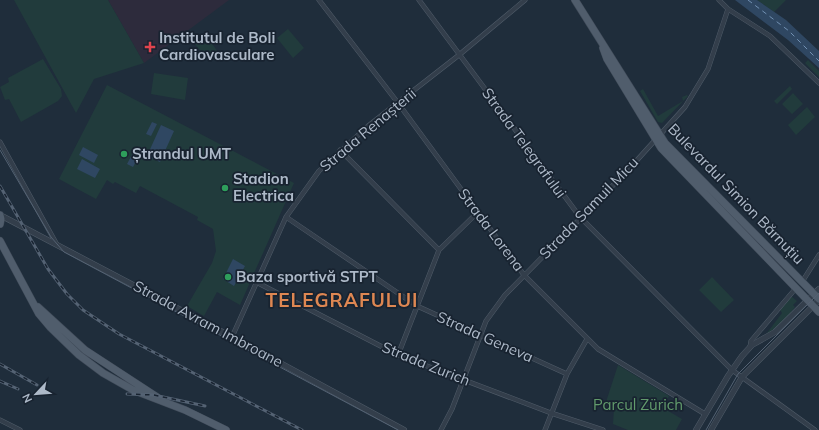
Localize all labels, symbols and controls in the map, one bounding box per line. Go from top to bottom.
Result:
place label: Institutul de Boli Cardiovasculare [159,28,275,64]
marker: Institutul de Boli Cardiovasculare [144,41,156,53]
street label: Strada Renașterii [315,84,420,176]
street label: Strada Telegrafului [478,84,571,202]
street label: Bulevardul Simion Bărnuțiu [664,119,809,268]
place label: Ștrandul UMT [132,144,232,164]
marker: Ștrandul UMT [119,149,129,159]
street label: Strada Samuil Micu [535,153,642,263]
place label: Stadion Electrica [233,169,294,205]
marker: Stadion Electrica [220,183,230,193]
street label: Strada Lorena [454,185,529,275]
place label: Baza sportivă STPT [236,267,379,286]
marker: Baza sportivă STPT [223,272,233,282]
street label: Strada Avram Imbroane [130,276,286,371]
district label: TELEGRAFULUI [266,288,418,312]
street label: Strada Geneva [434,307,536,366]
street label: Strada Zurich [379,337,473,390]
north arrow [16,374,56,414]
text: N [19,392,35,405]
park label: Parcul Zürich [593,395,683,414]

